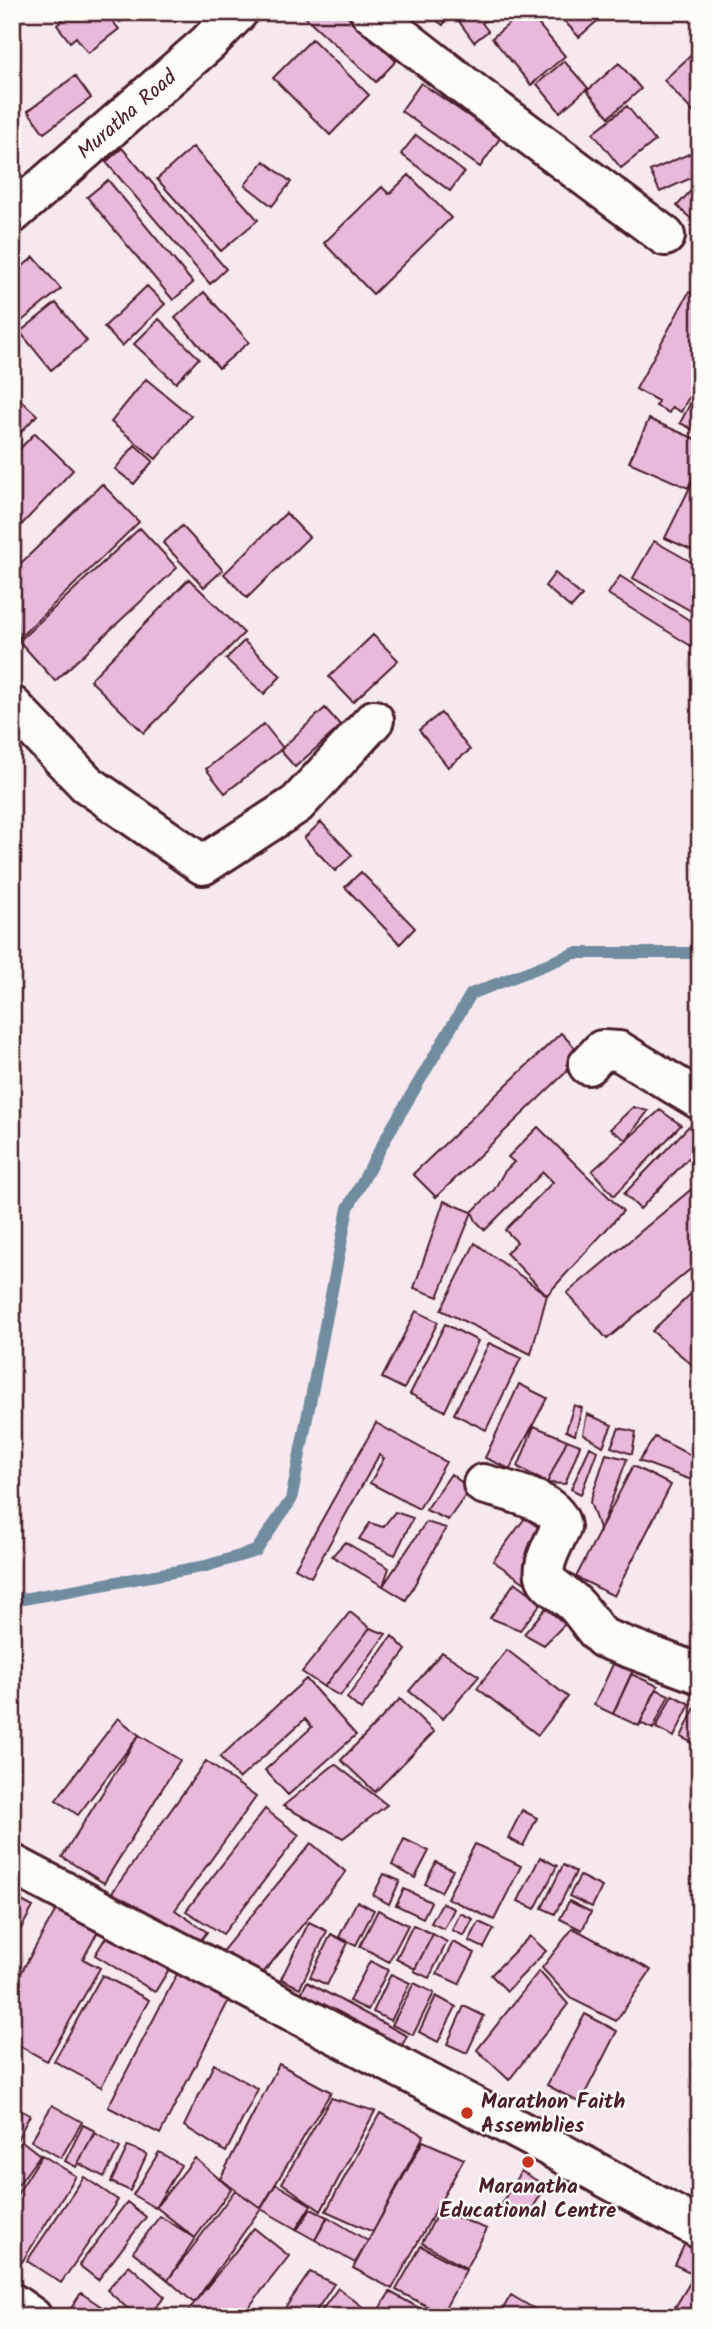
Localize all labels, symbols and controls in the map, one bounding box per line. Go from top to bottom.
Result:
street label: Muratha Road [70,62,185,168]
place label: Marathon Faith Assemblies [481,2086,626,2143]
marker: Marathon Faith Assemblies [459,2105,475,2121]
marker: Maranatha Educational Centre [520,2154,536,2170]
place label: Maranatha Educational Centre [440,2171,616,2228]

